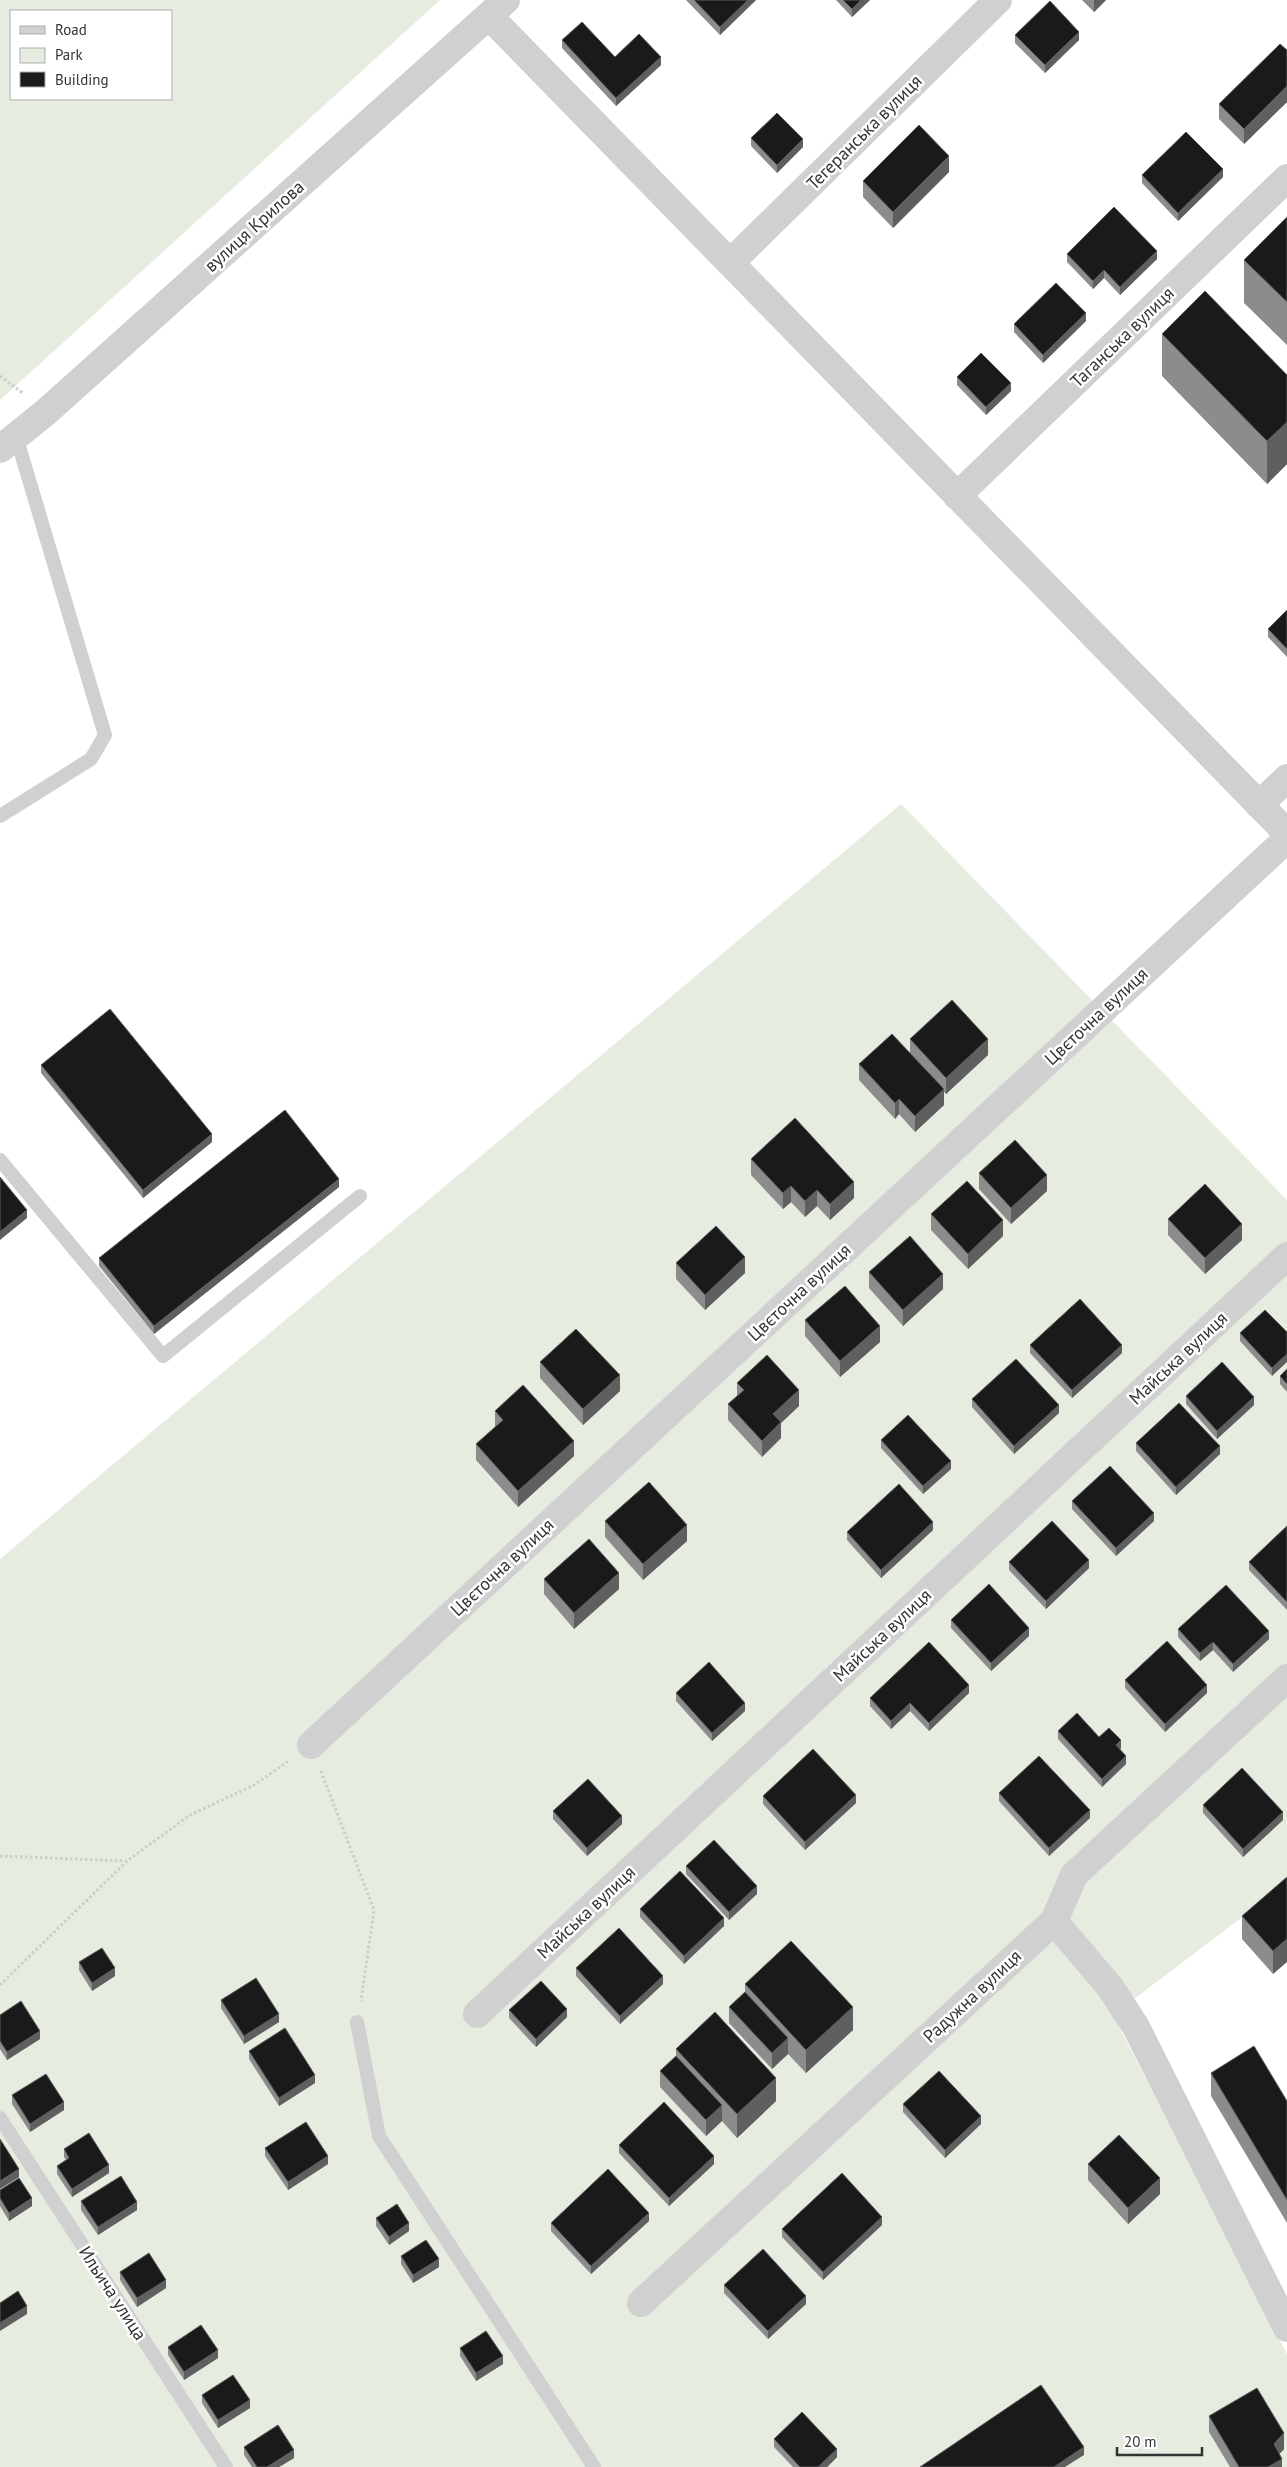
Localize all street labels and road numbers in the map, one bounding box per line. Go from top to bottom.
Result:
street label: Тегеранська вулиця [801,69,927,195]
street label: вулиця Крилова [199,175,309,277]
street label: Таганська вулиця [1065,282,1179,392]
street label: Цвєточна вулиця [1039,962,1153,1070]
street label: Цвєточна вулиця [742,1238,856,1346]
street label: Майська вулиця [1124,1307,1232,1409]
street label: Цвєточна вулиця [445,1513,559,1621]
street label: Майська вулиця [828,1584,936,1686]
street label: Майська вулиця [532,1861,640,1963]
street label: Радужна вулиця [918,1945,1026,2047]
street label: Ильича улица [74,2242,152,2344]

